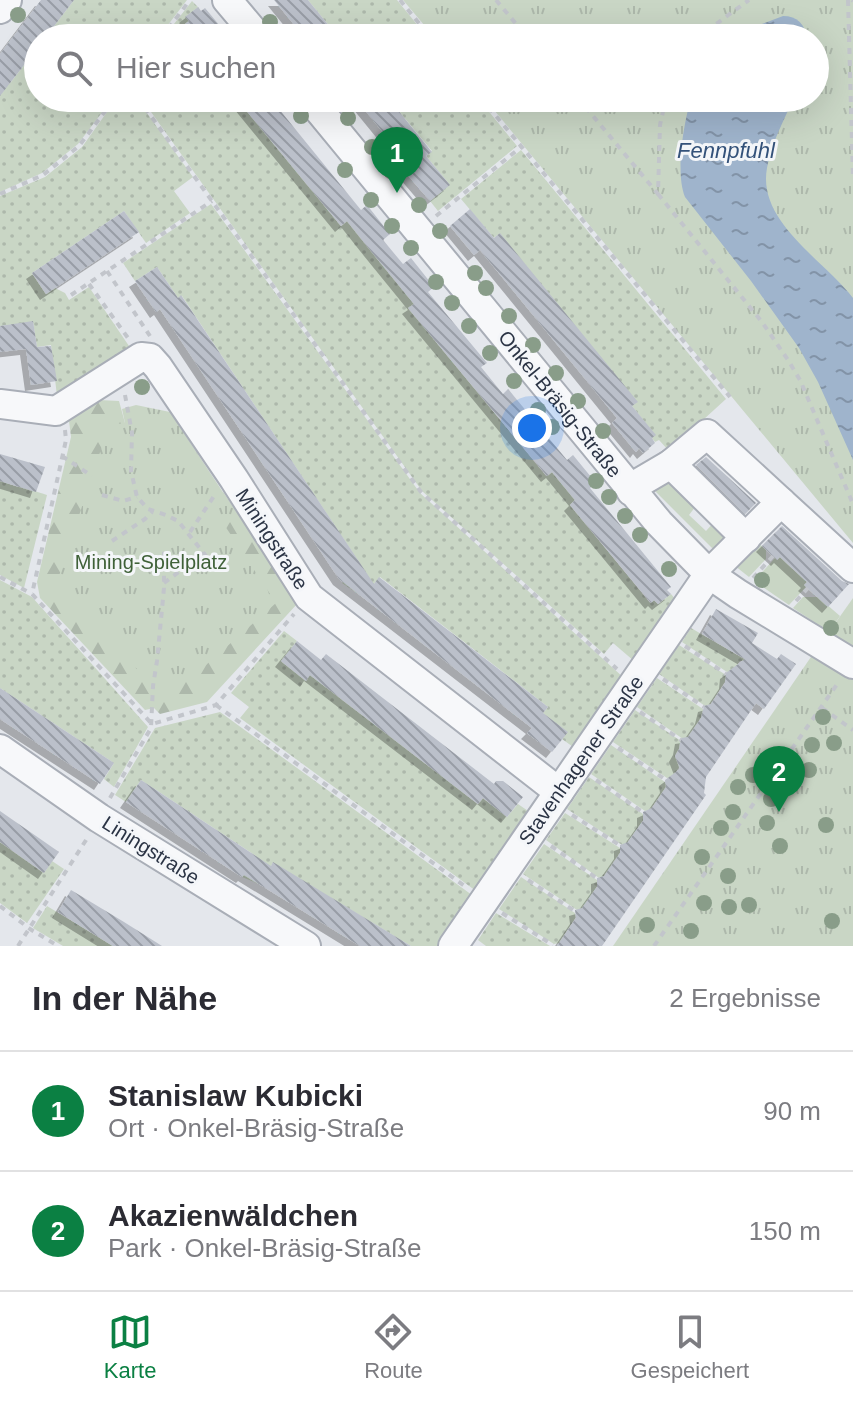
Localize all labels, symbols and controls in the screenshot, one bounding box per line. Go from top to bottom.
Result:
search box [24,24,829,112]
icon: search [52,46,96,90]
text: Hier suchen [116,51,276,84]
pin: 1 [371,127,423,193]
water label: Fennpfuhl [677,138,776,163]
street label: Onkel-Bräsig-Straße [494,326,626,482]
your location [512,408,552,448]
street label: Miningstraße [231,485,313,593]
park label: Mining-Spielplatz [75,551,227,573]
street label: Stavenhagener Straße [514,671,648,849]
pin: 2 [753,746,805,812]
street label: Liningstraße [99,812,203,888]
text: In der Nähe [32,979,217,1017]
text: 2 Ergebnisse [669,983,821,1013]
text: Stanislaw Kubicki [108,1079,363,1112]
text: 1 [51,1096,65,1126]
text: 90 m [763,1096,821,1126]
text: Ort · Onkel-Bräsig-Straße [108,1113,404,1143]
text: Akazienwäldchen [108,1199,358,1232]
text: 2 [51,1216,65,1246]
text: 150 m [749,1216,821,1246]
text: Park · Onkel-Bräsig-Straße [108,1233,422,1263]
tab: Karte [104,1310,156,1384]
tab: Route [364,1310,423,1384]
tab: Gespeichert [631,1310,749,1384]

